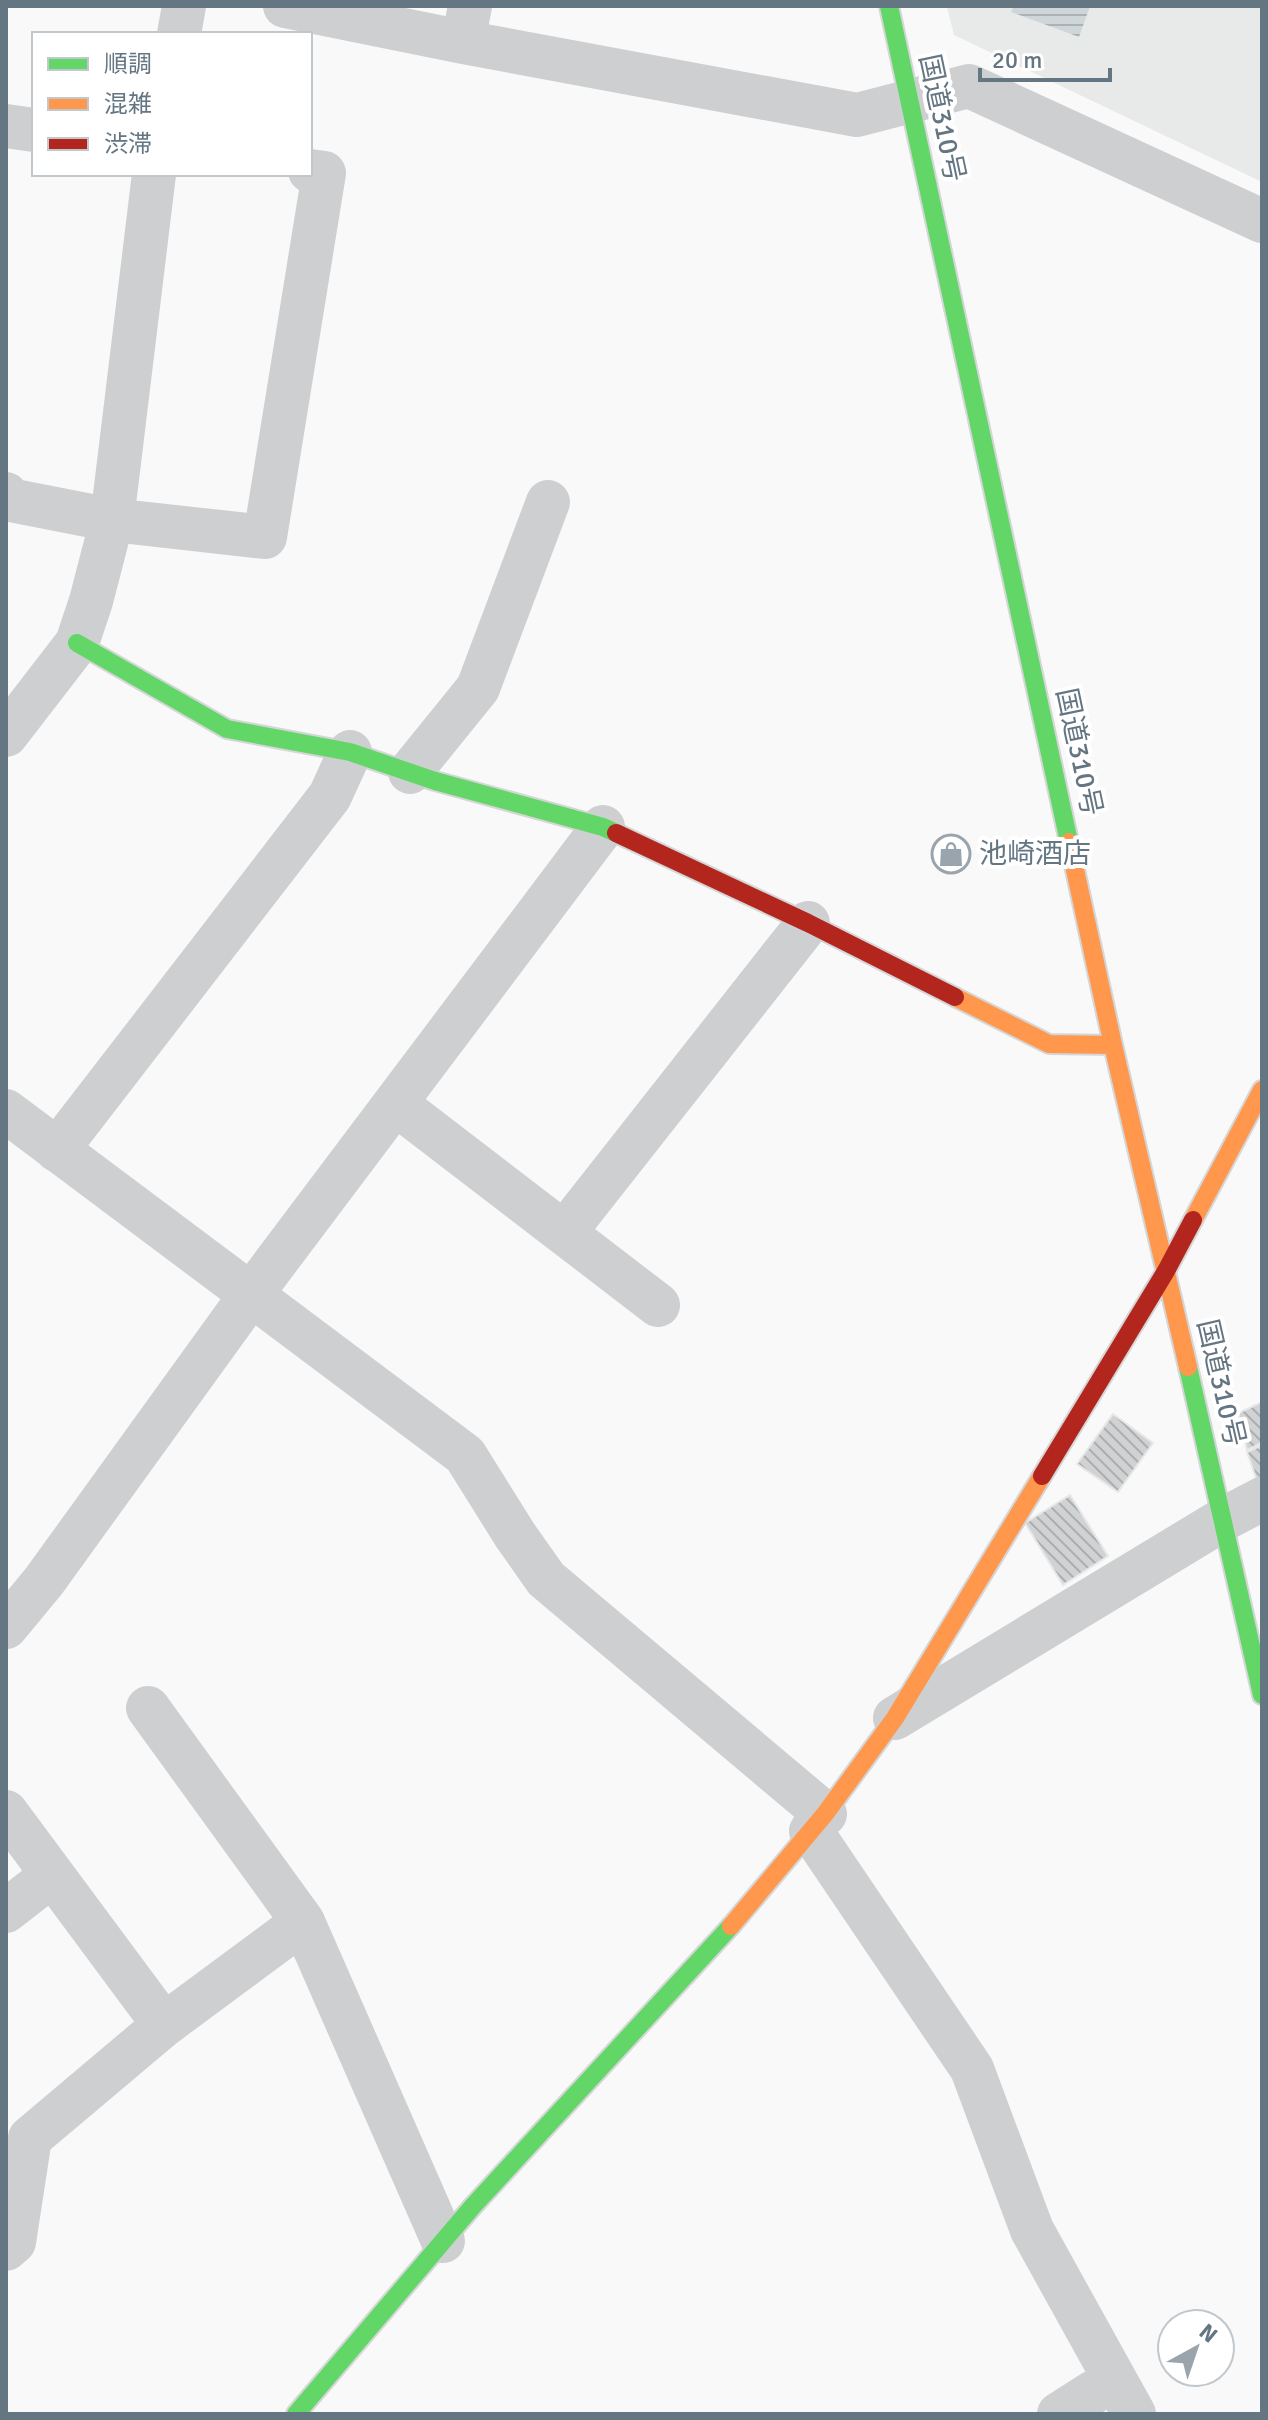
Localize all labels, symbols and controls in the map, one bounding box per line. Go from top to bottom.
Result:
legend [32,32,312,176]
scale bar [980,32,1110,82]
text: 20 m [992,45,1042,75]
text: 順調 [104,49,152,79]
street label: 国道310号 [912,51,972,185]
text: 混雑 [104,89,152,119]
text: 渋滞 [104,129,152,159]
street label: 国道310号 [1049,685,1109,819]
shop icon: 池崎酒店 [930,833,972,875]
place label: 池崎酒店 [979,837,1091,871]
street label: 国道310号 [1190,1316,1252,1450]
north arrow [1156,2308,1236,2388]
text: N [1194,2318,1223,2348]

